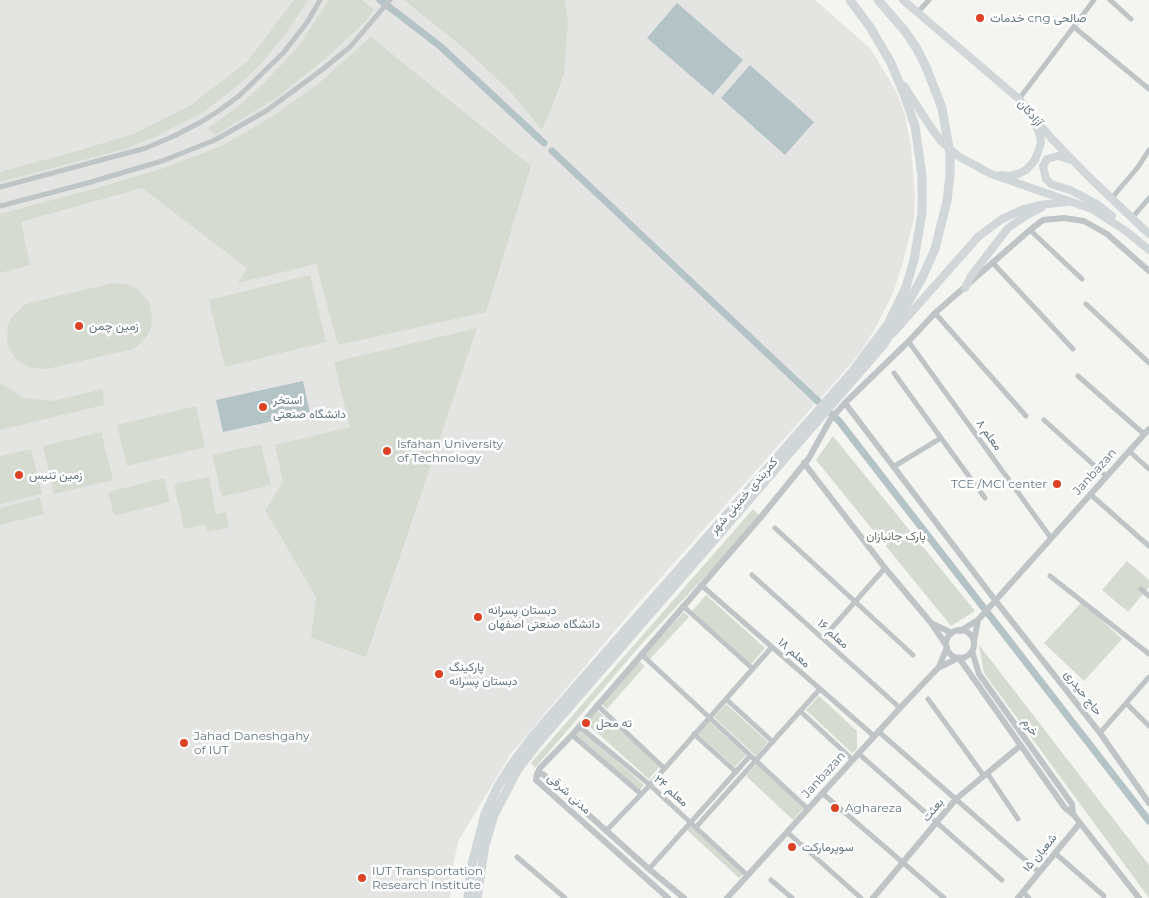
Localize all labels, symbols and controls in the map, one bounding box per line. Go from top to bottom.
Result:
place label: خدمات cng صالحی [990,11,1086,25]
marker: خدمات cng صالحی [974,12,986,24]
street label: آزادگان [1015,96,1045,130]
place label: زمین چمن [89,319,139,333]
marker: زمین چمن [73,320,85,332]
place label: استخر دانشگاه صنعتی [273,393,346,421]
marker: استخر دانشگاه صنعتی [257,401,269,413]
street label: معلم ۸ [973,417,1005,453]
place label: Isfahan University of Technology [397,437,503,465]
marker: Isfahan University of Technology [381,445,393,457]
street label: Janbazan [1070,446,1120,498]
street label: کمربندی خمینی شهر [707,455,781,537]
place label: زمین تنیس [29,468,82,482]
marker: زمین تنیس [13,469,25,481]
place label: TCE /MCI center [951,477,1047,491]
marker: TCE /MCI center [1051,478,1063,490]
park label: پارک جانبازان [866,529,926,543]
place label: دبستان پسرانه دانشگاه صنعتی اصفهان [488,603,600,631]
marker: دبستان پسرانه دانشگاه صنعتی اصفهان [472,611,484,623]
street label: معلم ۱۶ [814,616,852,652]
street label: معلم ۱۸ [775,635,813,671]
place label: پارکینگ دبستان پسرانه [449,660,518,688]
street label: حاج حیدری [1061,667,1105,719]
marker: پارکینگ دبستان پسرانه [433,668,445,680]
street label: خرم [1019,715,1041,739]
place label: ته محل [596,716,632,730]
marker: ته محل [580,717,592,729]
place label: Jahad Daneshgahy of IUT [194,729,310,757]
marker: Jahad Daneshgahy of IUT [178,737,190,749]
street label: Janbazan [799,749,849,801]
street label: مدنی شرقی [544,771,594,817]
street label: معلم ۲۴ [651,772,691,810]
street label: بعثت [919,795,947,825]
place label: Aghareza [845,801,902,815]
marker: Aghareza [829,802,841,814]
street label: ۱۵ شعبان [1020,831,1060,875]
place label: سوپرمارکت [802,840,854,854]
marker: سوپرمارکت [786,841,798,853]
place label: IUT Transportation Research Institute [372,864,483,892]
marker: IUT Transportation Research Institute [356,872,368,884]

